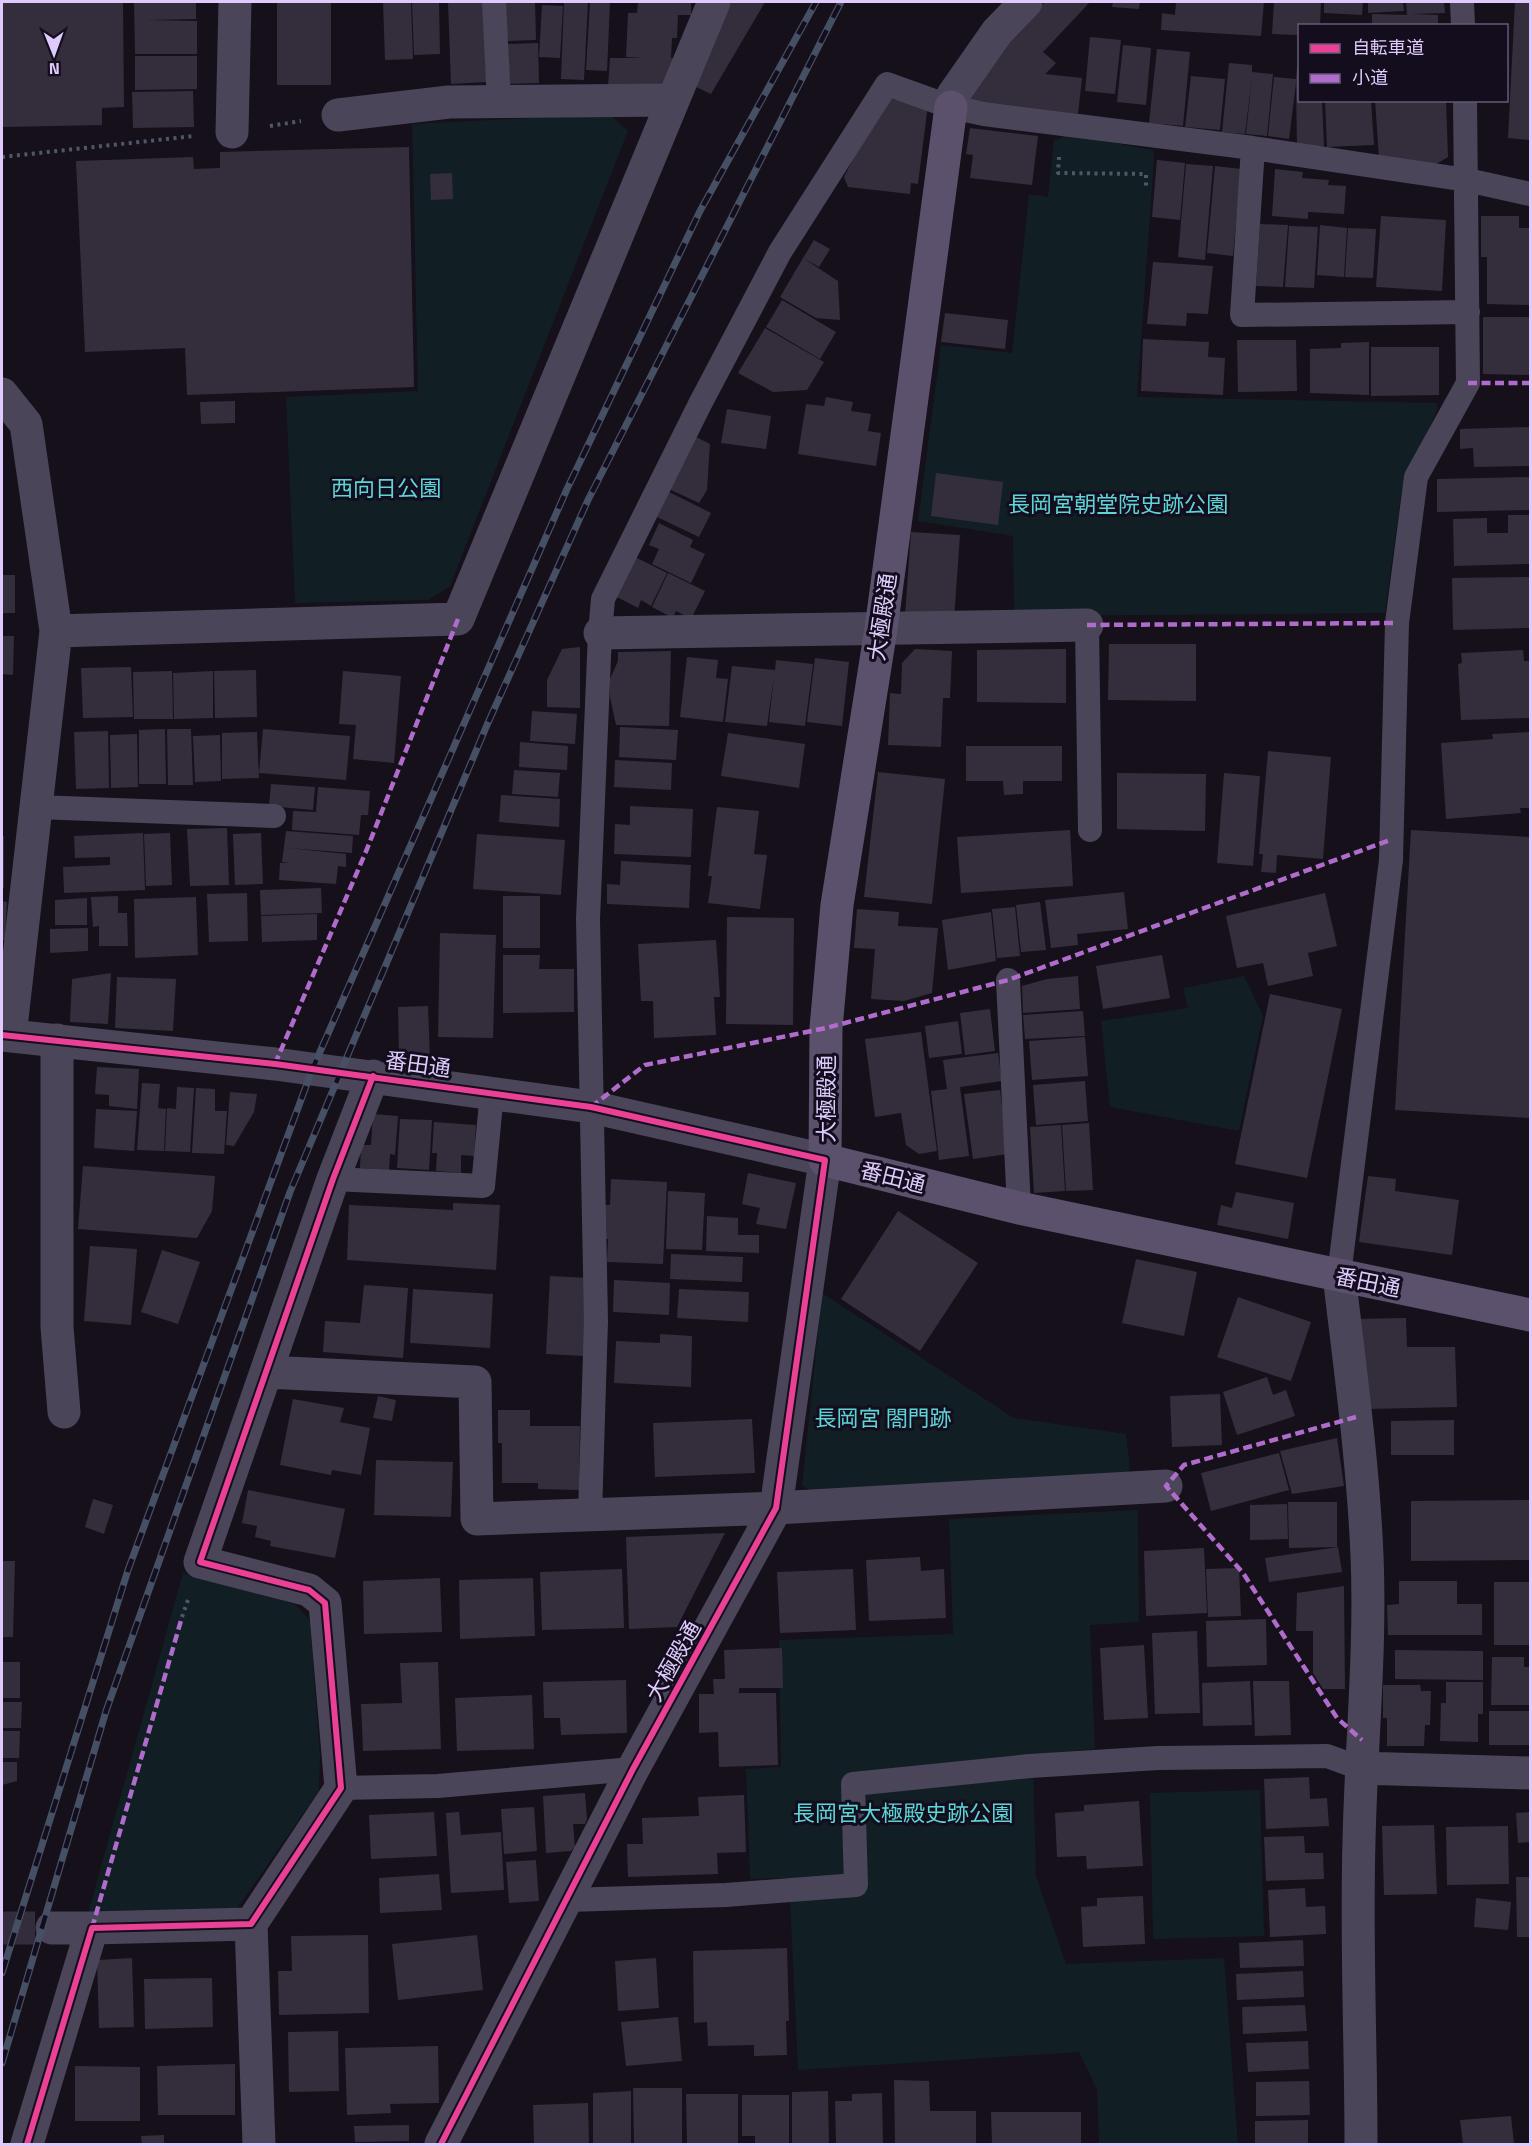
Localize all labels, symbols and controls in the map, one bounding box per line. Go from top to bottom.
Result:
north arrow [24,24,84,84]
legend [1298,24,1508,102]
text: 自転車道 [1352,34,1424,61]
text: N [49,57,60,81]
text: 小道 [1352,64,1388,91]
park label: 西向日公園 [331,471,441,505]
park label: 長岡宮朝堂院史跡公園 [1008,487,1228,521]
street label: 大極殿通 [859,571,905,663]
street label: 番田通 [383,1043,453,1085]
street label: 大極殿通 [809,1055,843,1143]
street label: 番田通 [857,1153,929,1201]
street label: 番田通 [1332,1259,1404,1305]
park label: 長岡宮 閤門跡 [815,1401,951,1435]
street label: 大極殿通 [637,1614,709,1708]
park label: 長岡宮大極殿史跡公園 [793,1796,1013,1830]

